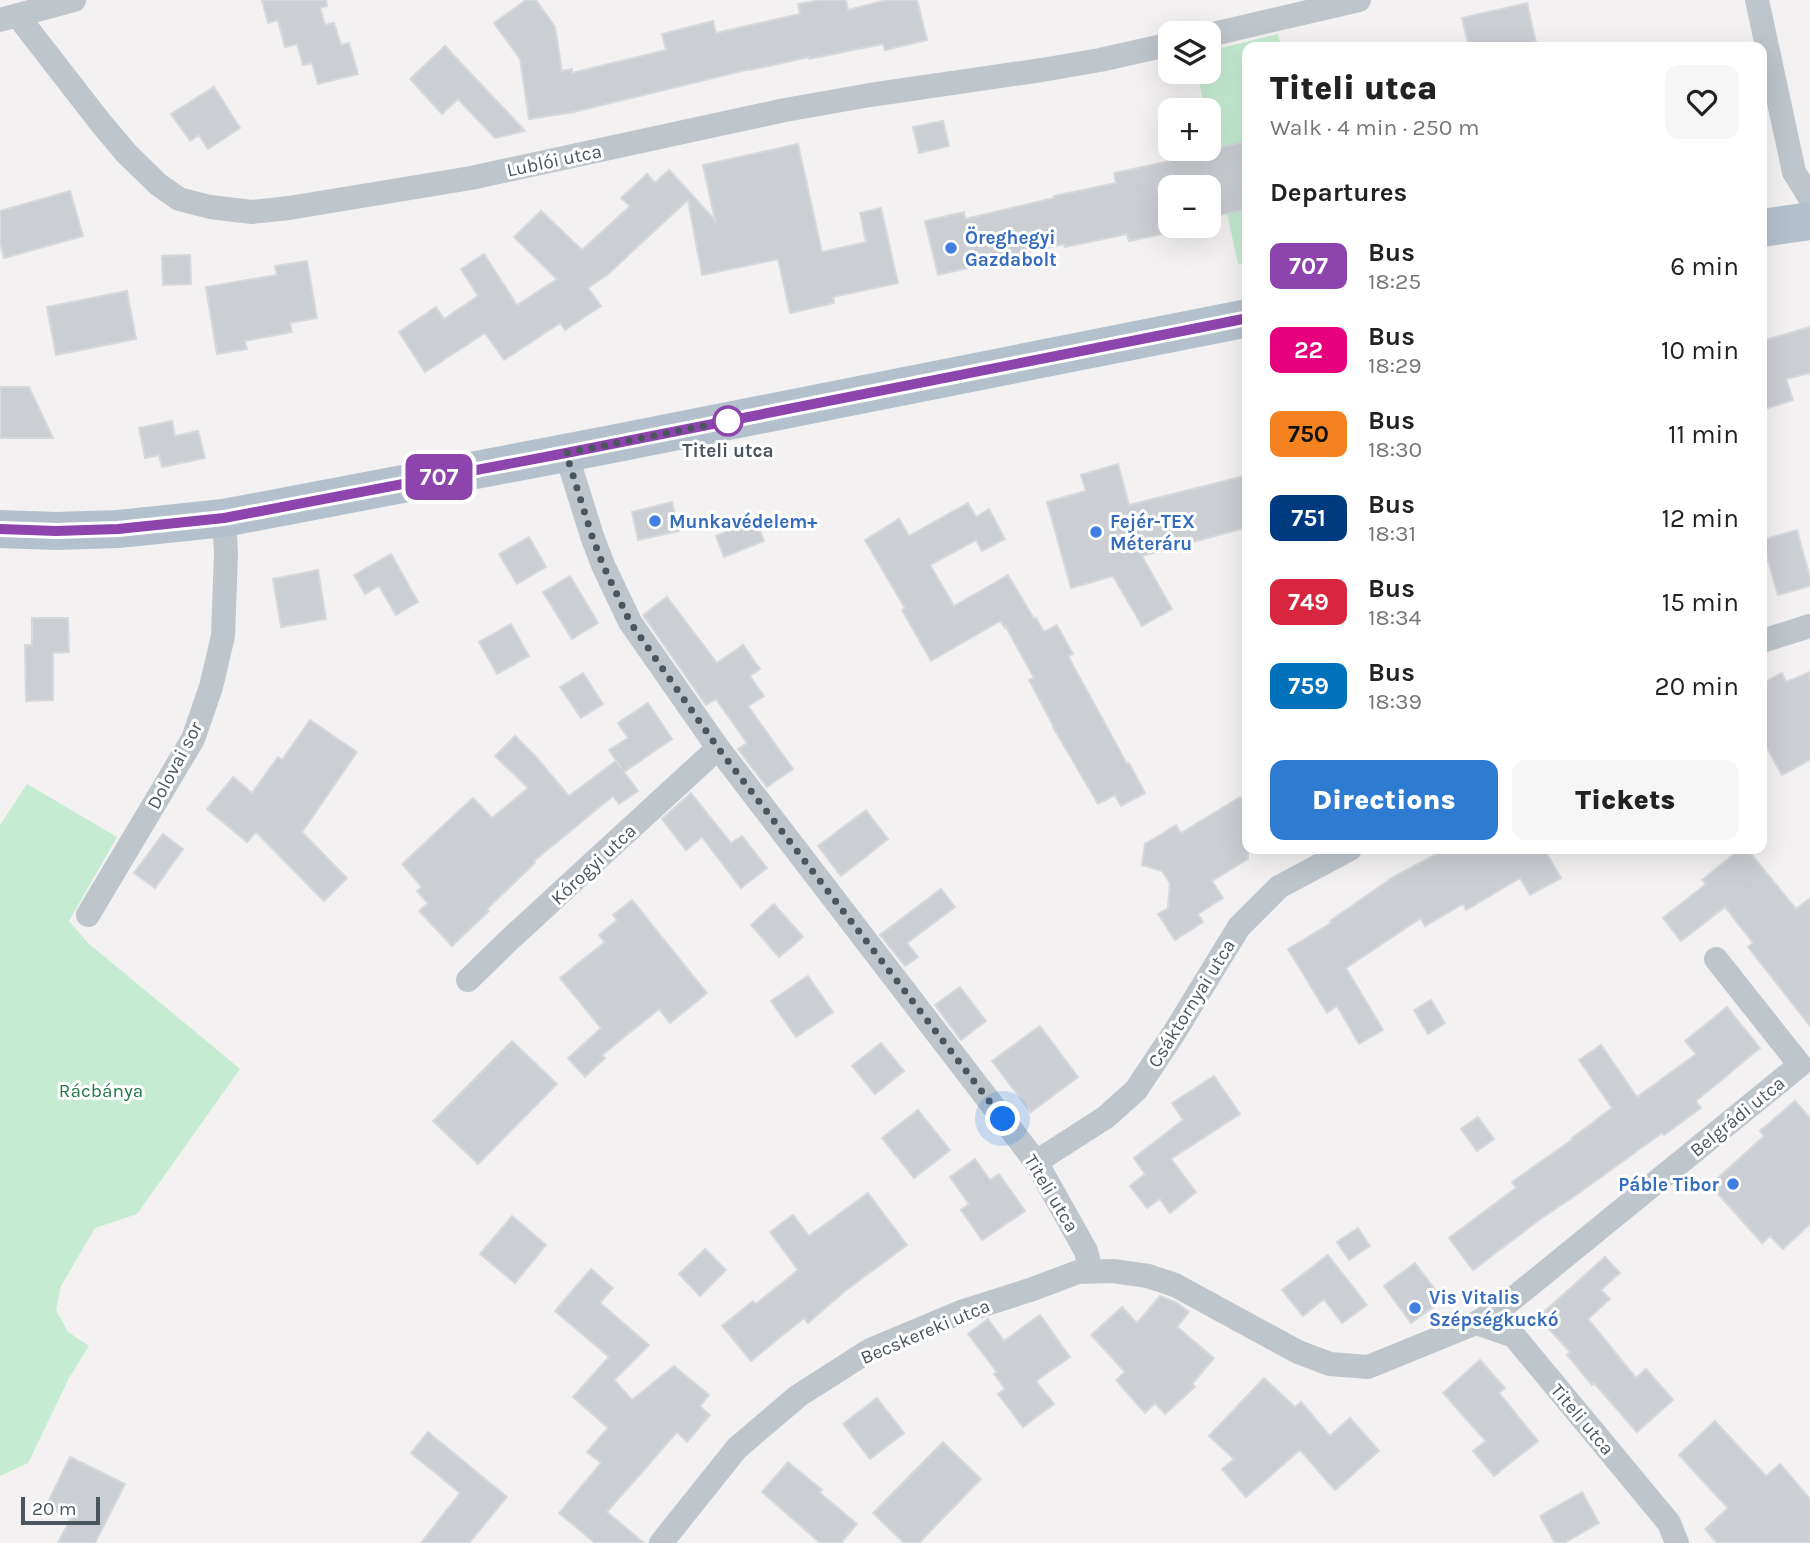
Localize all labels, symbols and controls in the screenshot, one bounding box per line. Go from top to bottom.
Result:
map controls [1158,21,1221,238]
button: layers [1158,21,1221,84]
button: heart [1665,65,1739,139]
text: Titeli utca [1270,69,1437,107]
button: + [1158,98,1221,161]
text: Walk · 4 min · 250 m [1270,114,1479,141]
street label: Lublói utca [505,140,604,182]
button: − [1158,175,1221,238]
text: Departures [1270,177,1407,208]
place label: Öreghegyi Gazdabolt [965,226,1057,271]
text: Bus [1368,237,1415,268]
marker: Öreghegyi Gazdabolt [943,240,959,256]
text: 6 min [1670,251,1739,282]
text: 707 [1289,252,1328,280]
text: 18:25 [1368,268,1421,295]
text: Bus [1368,321,1415,352]
text: 10 min [1661,335,1739,366]
text: 22 [1294,336,1323,364]
text: 18:29 [1368,352,1422,379]
text: Bus [1368,405,1415,436]
marker: Titeli utca [713,406,743,436]
text: 11 min [1668,419,1739,450]
text: 750 [1288,420,1329,448]
text: 18:30 [1368,436,1422,463]
place label: Titeli utca [682,440,774,462]
line badge: 707 [399,454,479,500]
text: 707 [419,463,459,491]
text: Bus [1368,489,1415,520]
text: 12 min [1661,503,1739,534]
text: 751 [1291,504,1326,532]
place label: Munkavédelem+ [669,511,817,533]
place label: Fejér-TEX Méteráru [1110,511,1195,555]
marker: Munkavédelem+ [647,513,663,529]
text: 18:31 [1368,520,1416,547]
marker: Fejér-TEX Méteráru [1088,524,1104,540]
text: Bus [1368,573,1415,604]
text: 15 min [1662,587,1739,618]
text: 749 [1288,588,1329,616]
text: 18:34 [1368,604,1421,631]
text: Bus [1368,657,1415,688]
text: 20 min [1655,671,1739,702]
text: 759 [1288,672,1329,700]
text: 18:39 [1368,688,1422,715]
street label: Dolovai sor [143,718,207,813]
button: Directions [1270,760,1498,840]
button: Tickets [1512,760,1739,840]
street label: Kórogyi utca [547,820,641,910]
street label: Csáktornyai utca [1144,935,1240,1072]
street label: Belgrádi utca [1686,1072,1789,1162]
park label: Rácbánya [59,1080,143,1102]
your location [985,1101,1020,1136]
street label: Titeli utca [1019,1151,1083,1236]
place label: Páble Tibor [1618,1174,1720,1196]
marker: Páble Tibor [1725,1176,1741,1192]
place label: Vis Vitalis Szépségkuckó [1429,1287,1559,1331]
street label: Becskereki utca [857,1295,993,1369]
marker: Vis Vitalis Szépségkuckó [1407,1300,1423,1316]
street label: Titeli utca [1546,1379,1618,1460]
scale bar [21,1494,100,1526]
text: 20 m [32,1498,77,1520]

